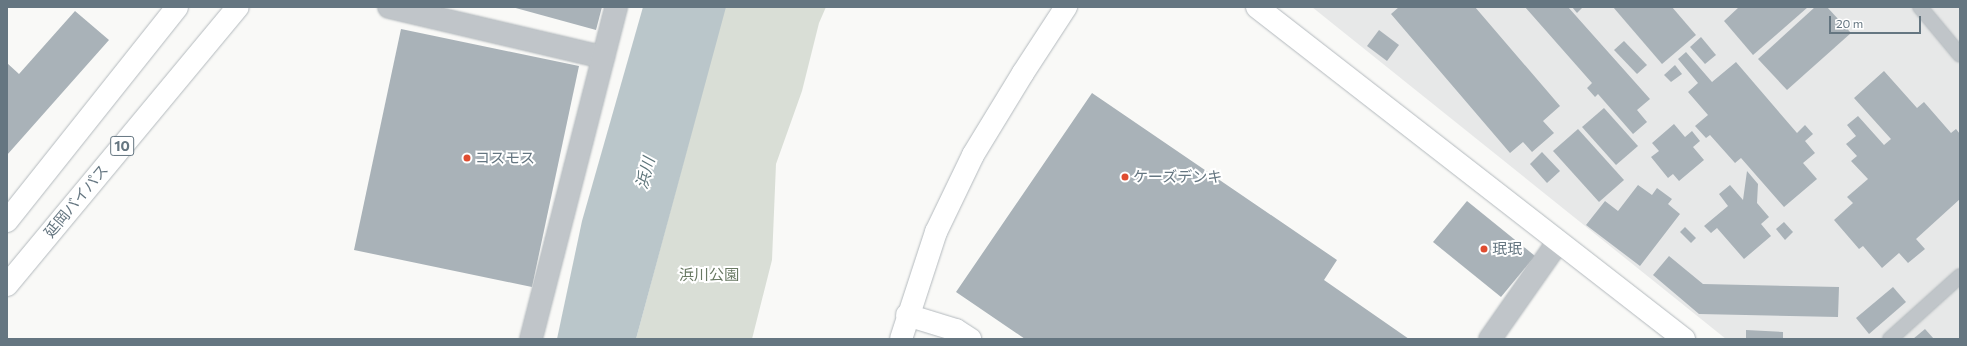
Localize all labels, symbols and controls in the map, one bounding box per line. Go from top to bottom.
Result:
scale bar [1831,8,1923,34]
text: 20 m [1836,16,1863,30]
road number: 10 [110,134,134,158]
place label: コスモス [475,149,535,167]
marker: コスモス [462,153,472,163]
water label: 浜川 [632,155,658,191]
street label: 延岡バイパス [40,161,112,241]
place label: ケーズデンキ [1133,168,1223,186]
marker: ケーズデンキ [1120,172,1130,182]
place label: 珉珉 [1492,240,1522,258]
marker: 珉珉 [1479,244,1489,254]
park label: 浜川公園 [679,266,739,284]

